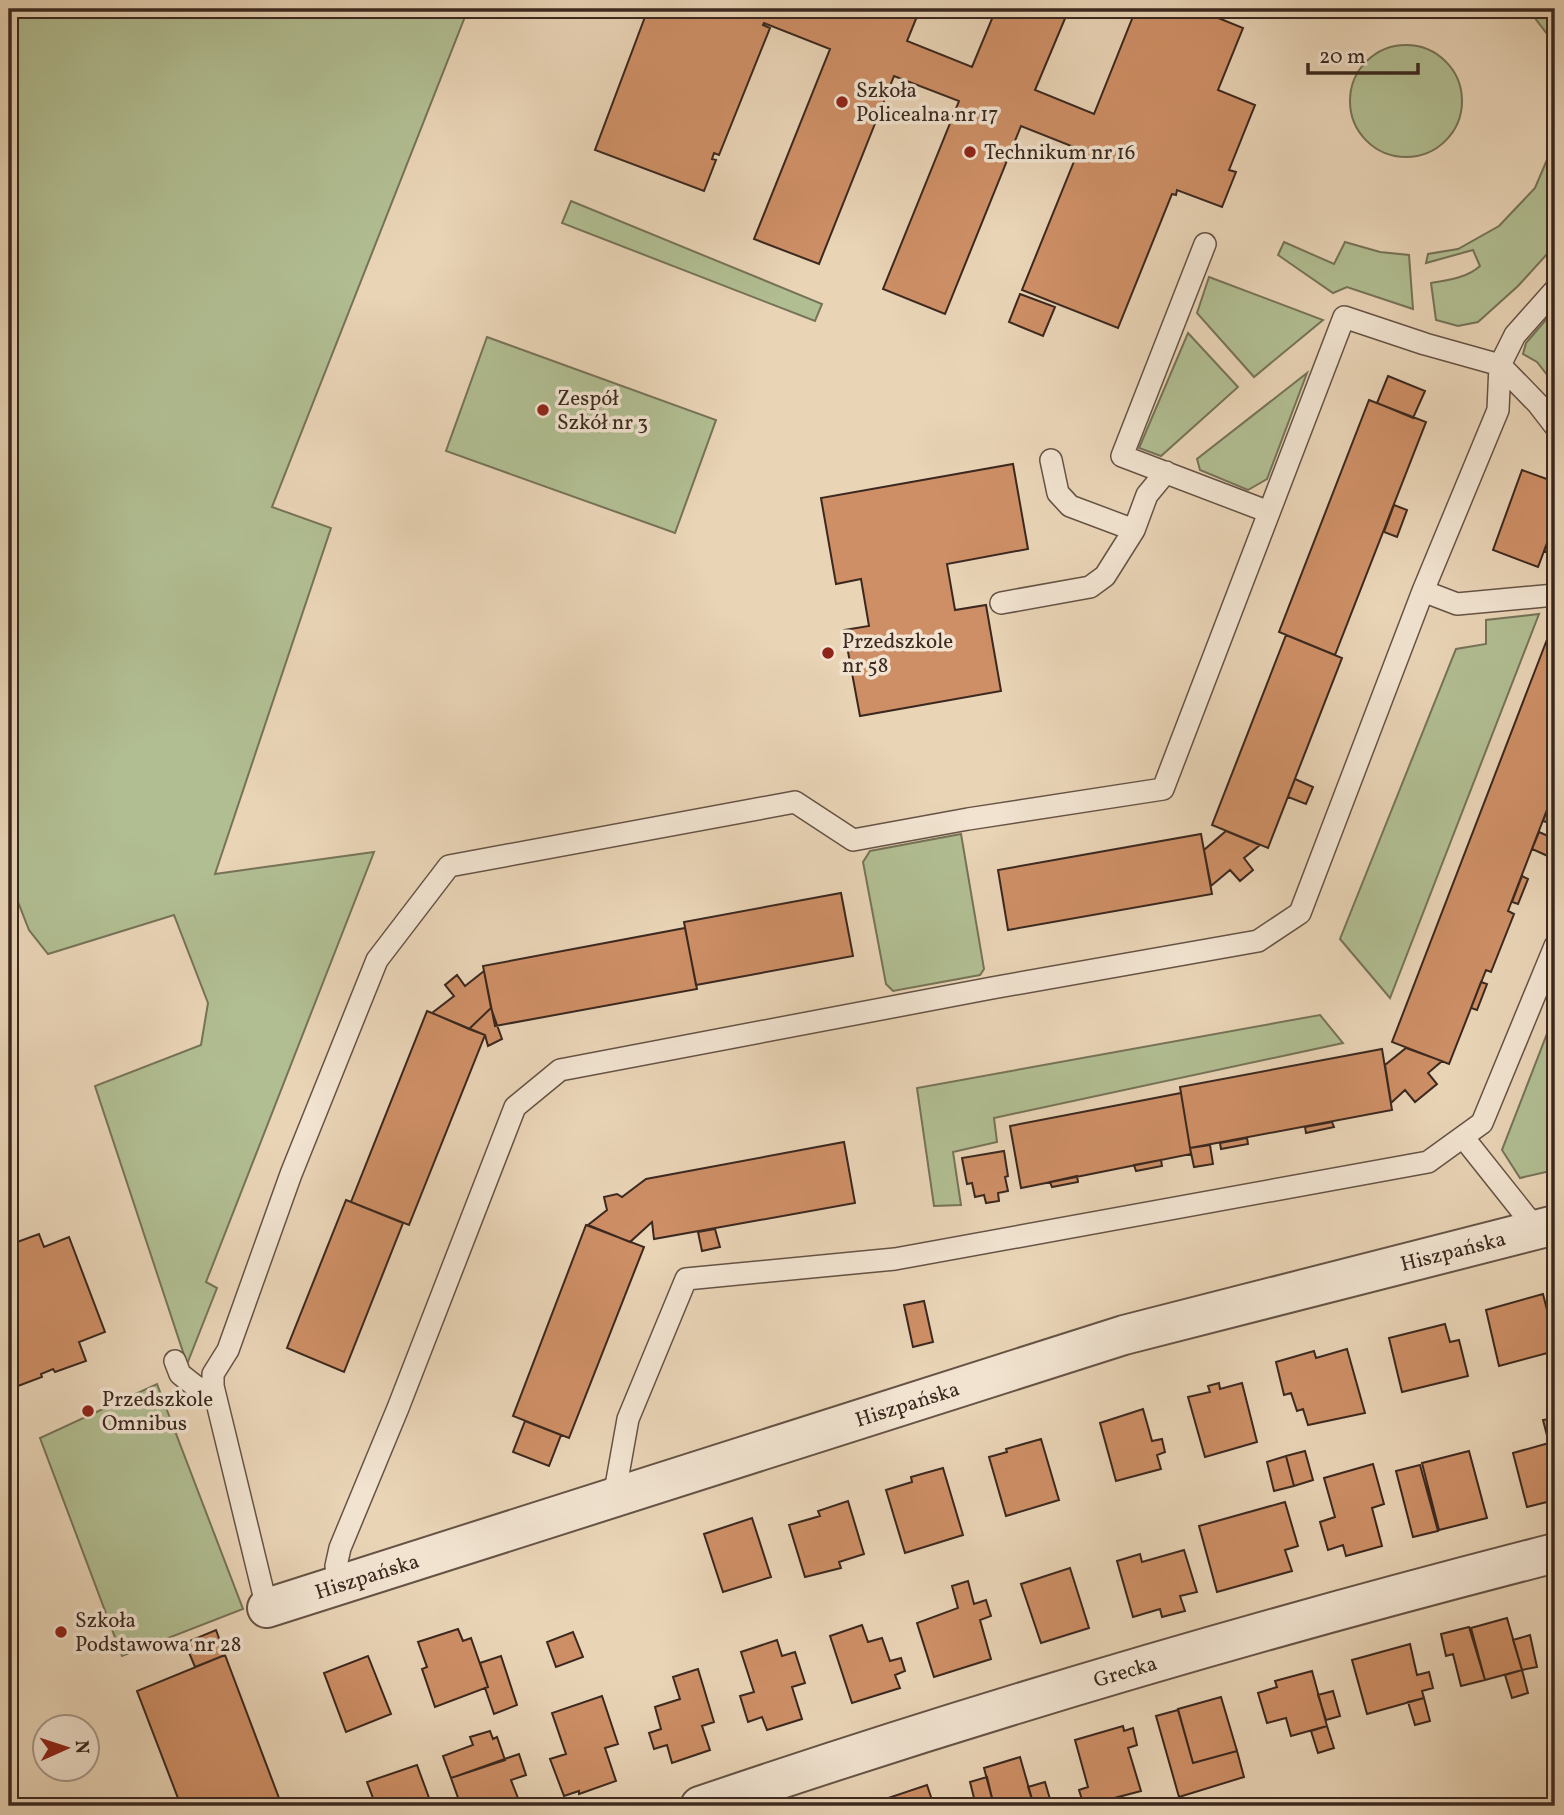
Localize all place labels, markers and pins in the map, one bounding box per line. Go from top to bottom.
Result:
place label: Szkoła Policealna nr 17 [856,77,999,130]
marker: Szkoła Policealna nr 17 [834,94,850,110]
place label: Technikum nr 16 [984,139,1135,168]
marker: Technikum nr 16 [962,144,978,160]
place label: Zespół Szkół nr 3 [557,385,648,438]
marker: Zespół Szkół nr 3 [535,402,551,418]
place label: Przedszkole nr 58 [842,628,953,681]
marker: Przedszkole nr 58 [820,645,836,661]
place label: Przedszkole Omnibus [102,1386,213,1439]
marker: Przedszkole Omnibus [80,1403,96,1419]
place label: Szkoła Podstawowa nr 28 [75,1607,241,1660]
marker: Szkoła Podstawowa nr 28 [53,1624,69,1640]

